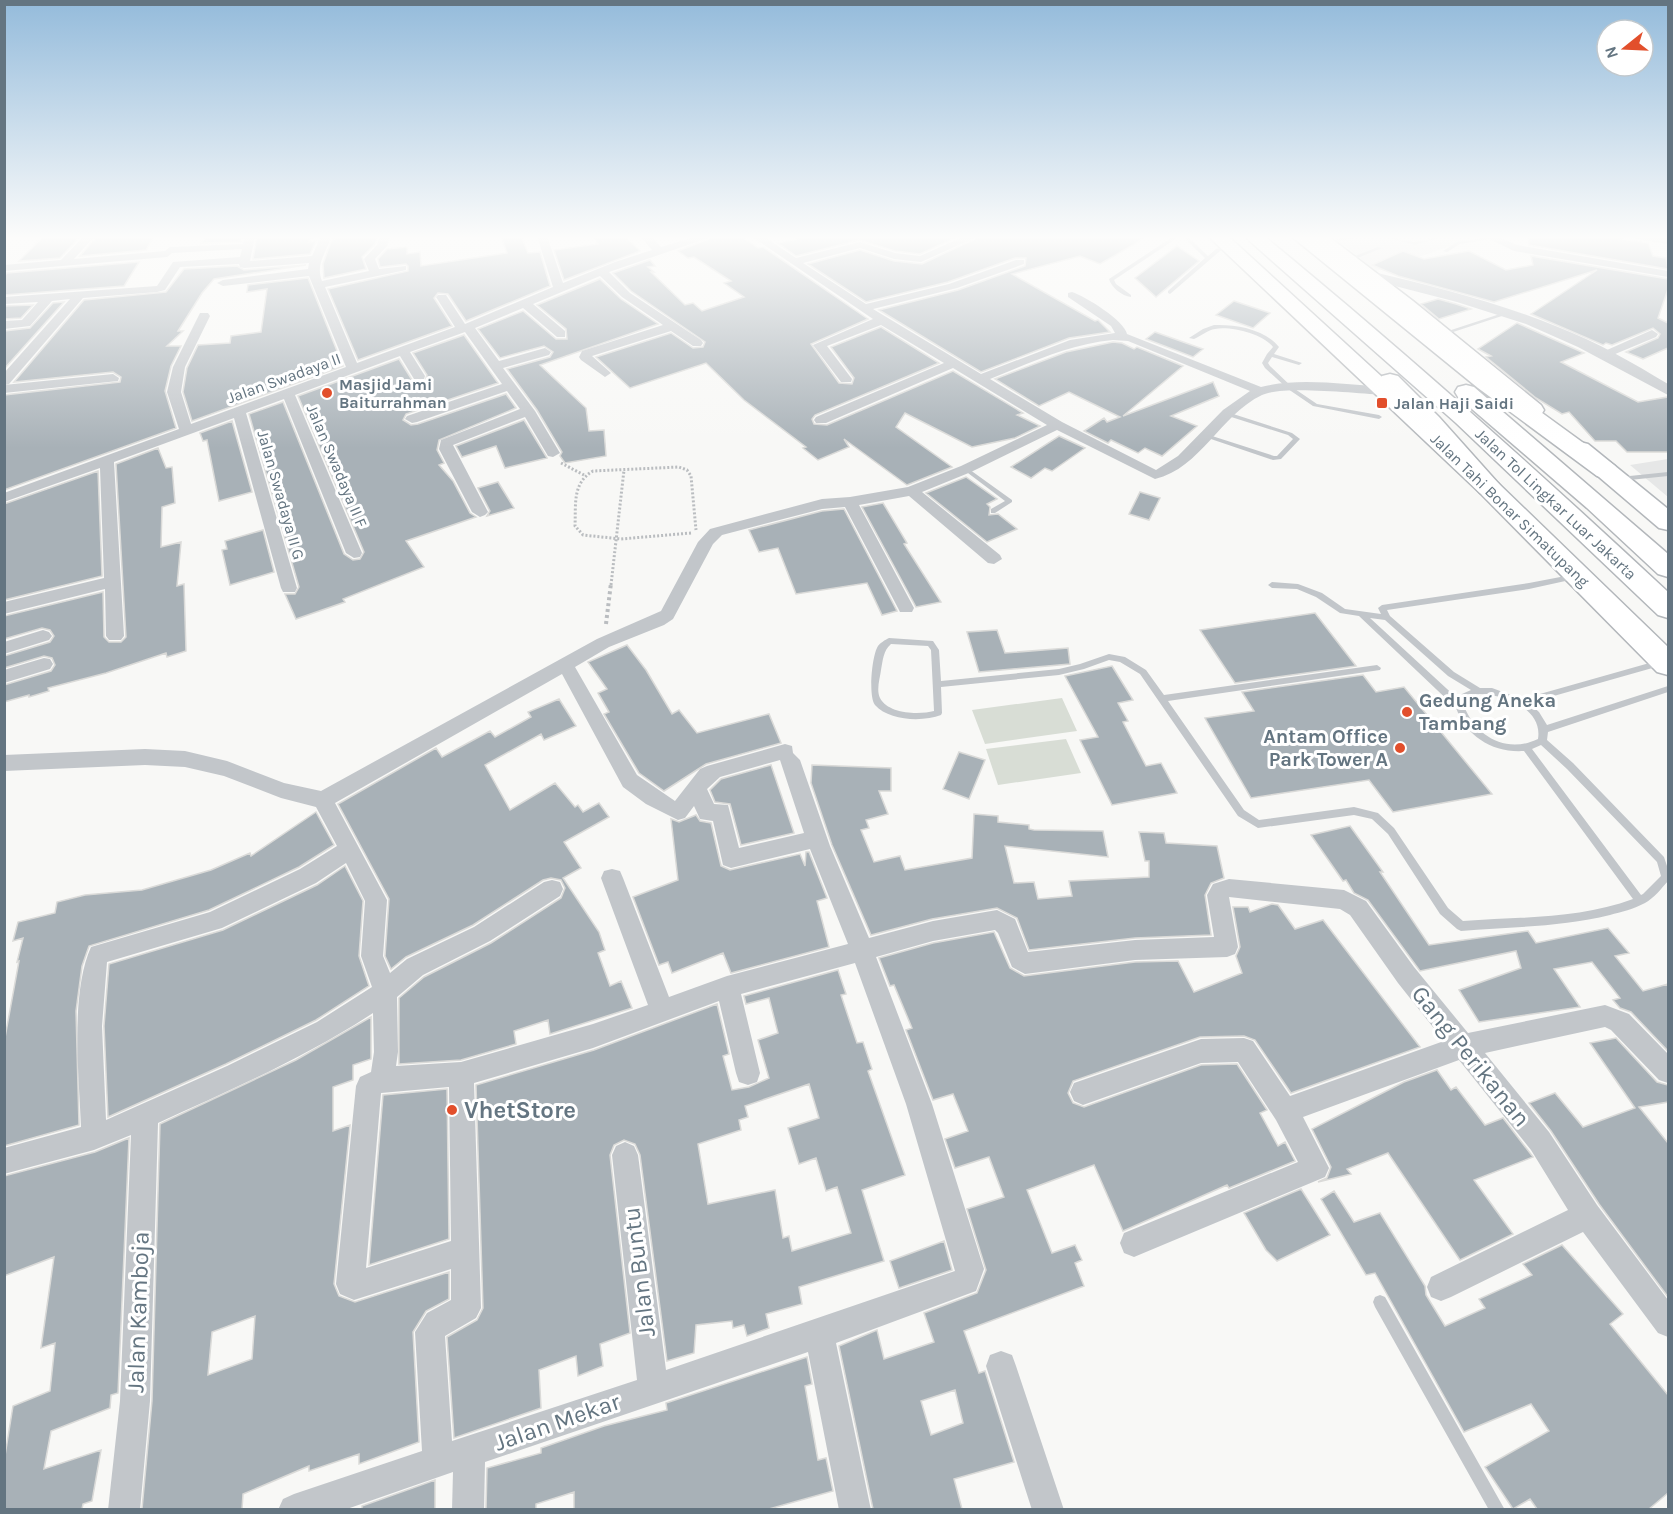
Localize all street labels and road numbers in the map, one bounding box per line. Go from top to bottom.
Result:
street label: Jalan Swadaya II [225,349,343,407]
street label: Jalan Swadaya II F [303,402,371,530]
street label: Jalan Tol Lingkar Luar Jakarta [1471,424,1641,584]
street label: Jalan Swadaya II G [253,428,309,562]
street label: Jalan Tahi Bonar Simatupang [1427,429,1593,591]
street label: Gang Perikanan [1406,980,1536,1132]
street label: Jalan Buntu [617,1206,661,1338]
street label: Jalan Kamboja [121,1231,155,1393]
street label: Jalan Mekar [490,1387,624,1457]

